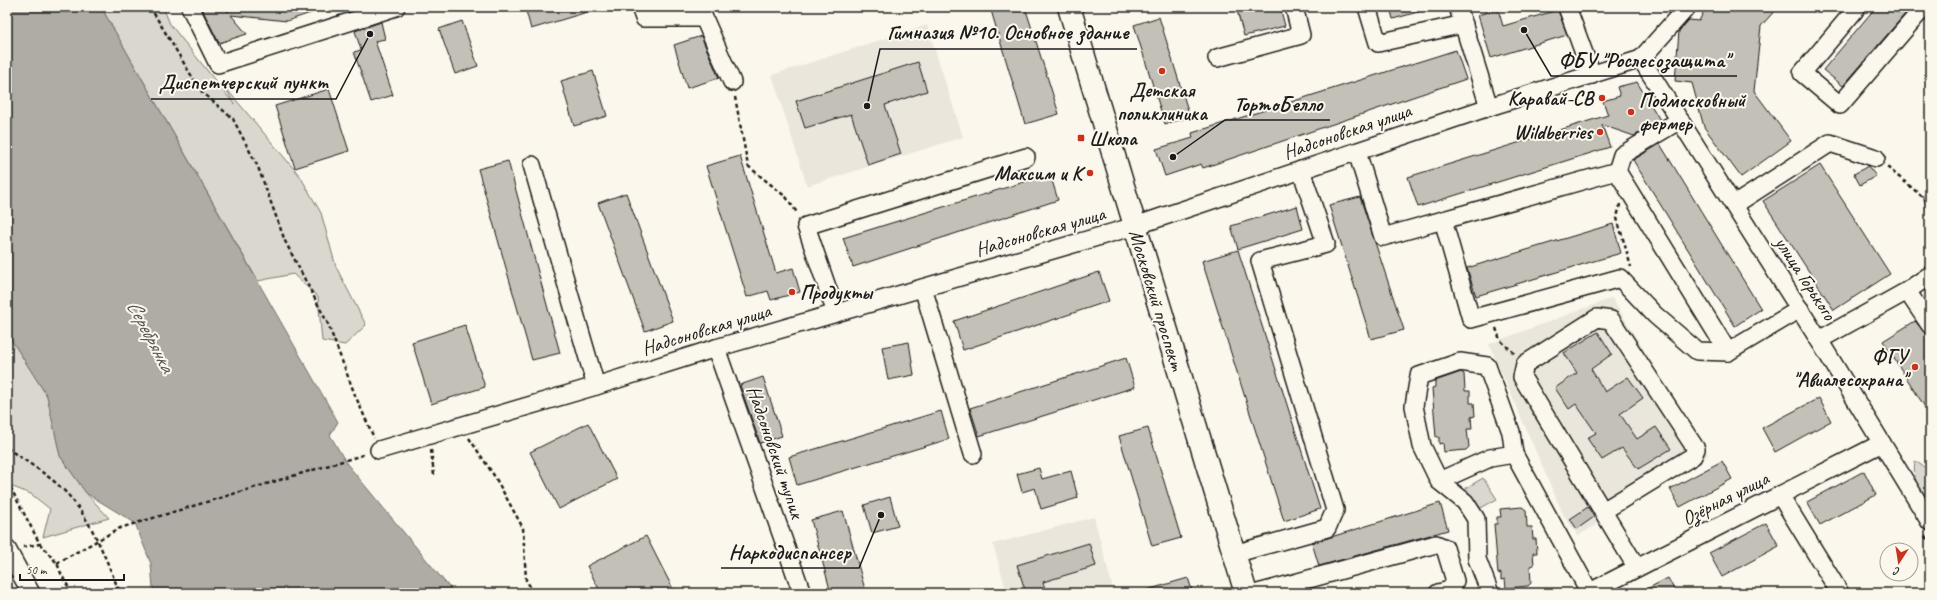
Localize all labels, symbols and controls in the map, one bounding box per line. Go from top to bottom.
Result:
callout: Гимназия №10. Основное здание [880,16,1137,49]
text: Гимназия №10. Основное здание [887,19,1131,46]
callout: ФБУ "Рослесозащита" [1551,43,1737,76]
text: ФБУ "Рослесозащита" [1559,47,1734,74]
callout: Диспетчерский пункт [151,66,336,99]
marker: Детская поликлиника [1157,66,1167,76]
text: Диспетчерский пункт [159,69,329,95]
place label: Детская поликлиника [1117,78,1208,126]
place label: Каравай-СВ [1508,86,1596,111]
callout: ТортоБелло [1225,87,1330,120]
place label: Подмосковный фермер [1639,88,1747,136]
text: ТортоБелло [1234,91,1324,117]
marker: Каравай-СВ [1597,93,1607,103]
street label: Надсоновская улица [1280,97,1416,165]
marker: Подмосковный фермер [1626,107,1636,117]
place label: Wildberries [1514,120,1594,145]
place label: Школа [1089,126,1138,151]
marker: Wildberries [1595,127,1605,137]
marker: Школа [1076,133,1086,143]
place label: Максим и К [994,161,1086,186]
marker: Максим и К [1085,168,1095,178]
street label: Надсоновская улица [972,201,1110,262]
street label: Московский проспект [1123,226,1190,375]
street label: улица Горького [1769,231,1842,326]
place label: Продукты [800,280,874,306]
marker: Продукты [787,287,797,297]
water label: Серебрянка [121,295,182,378]
street label: Надсоновская улица [639,297,776,361]
place label: ФГУ "Авиалесохрана" [1793,344,1911,392]
marker: ФГУ "Авиалесохрана" [1910,362,1920,372]
street label: Надсоновский тупик [741,382,811,524]
street label: Озёрная улица [1678,465,1775,532]
callout: Наркодиспансер [721,535,859,568]
text: Наркодиспансер [729,539,852,565]
north arrow [1879,542,1919,582]
scale bar [20,556,124,582]
text: 50 m [26,562,48,578]
text: С [1891,564,1901,579]

